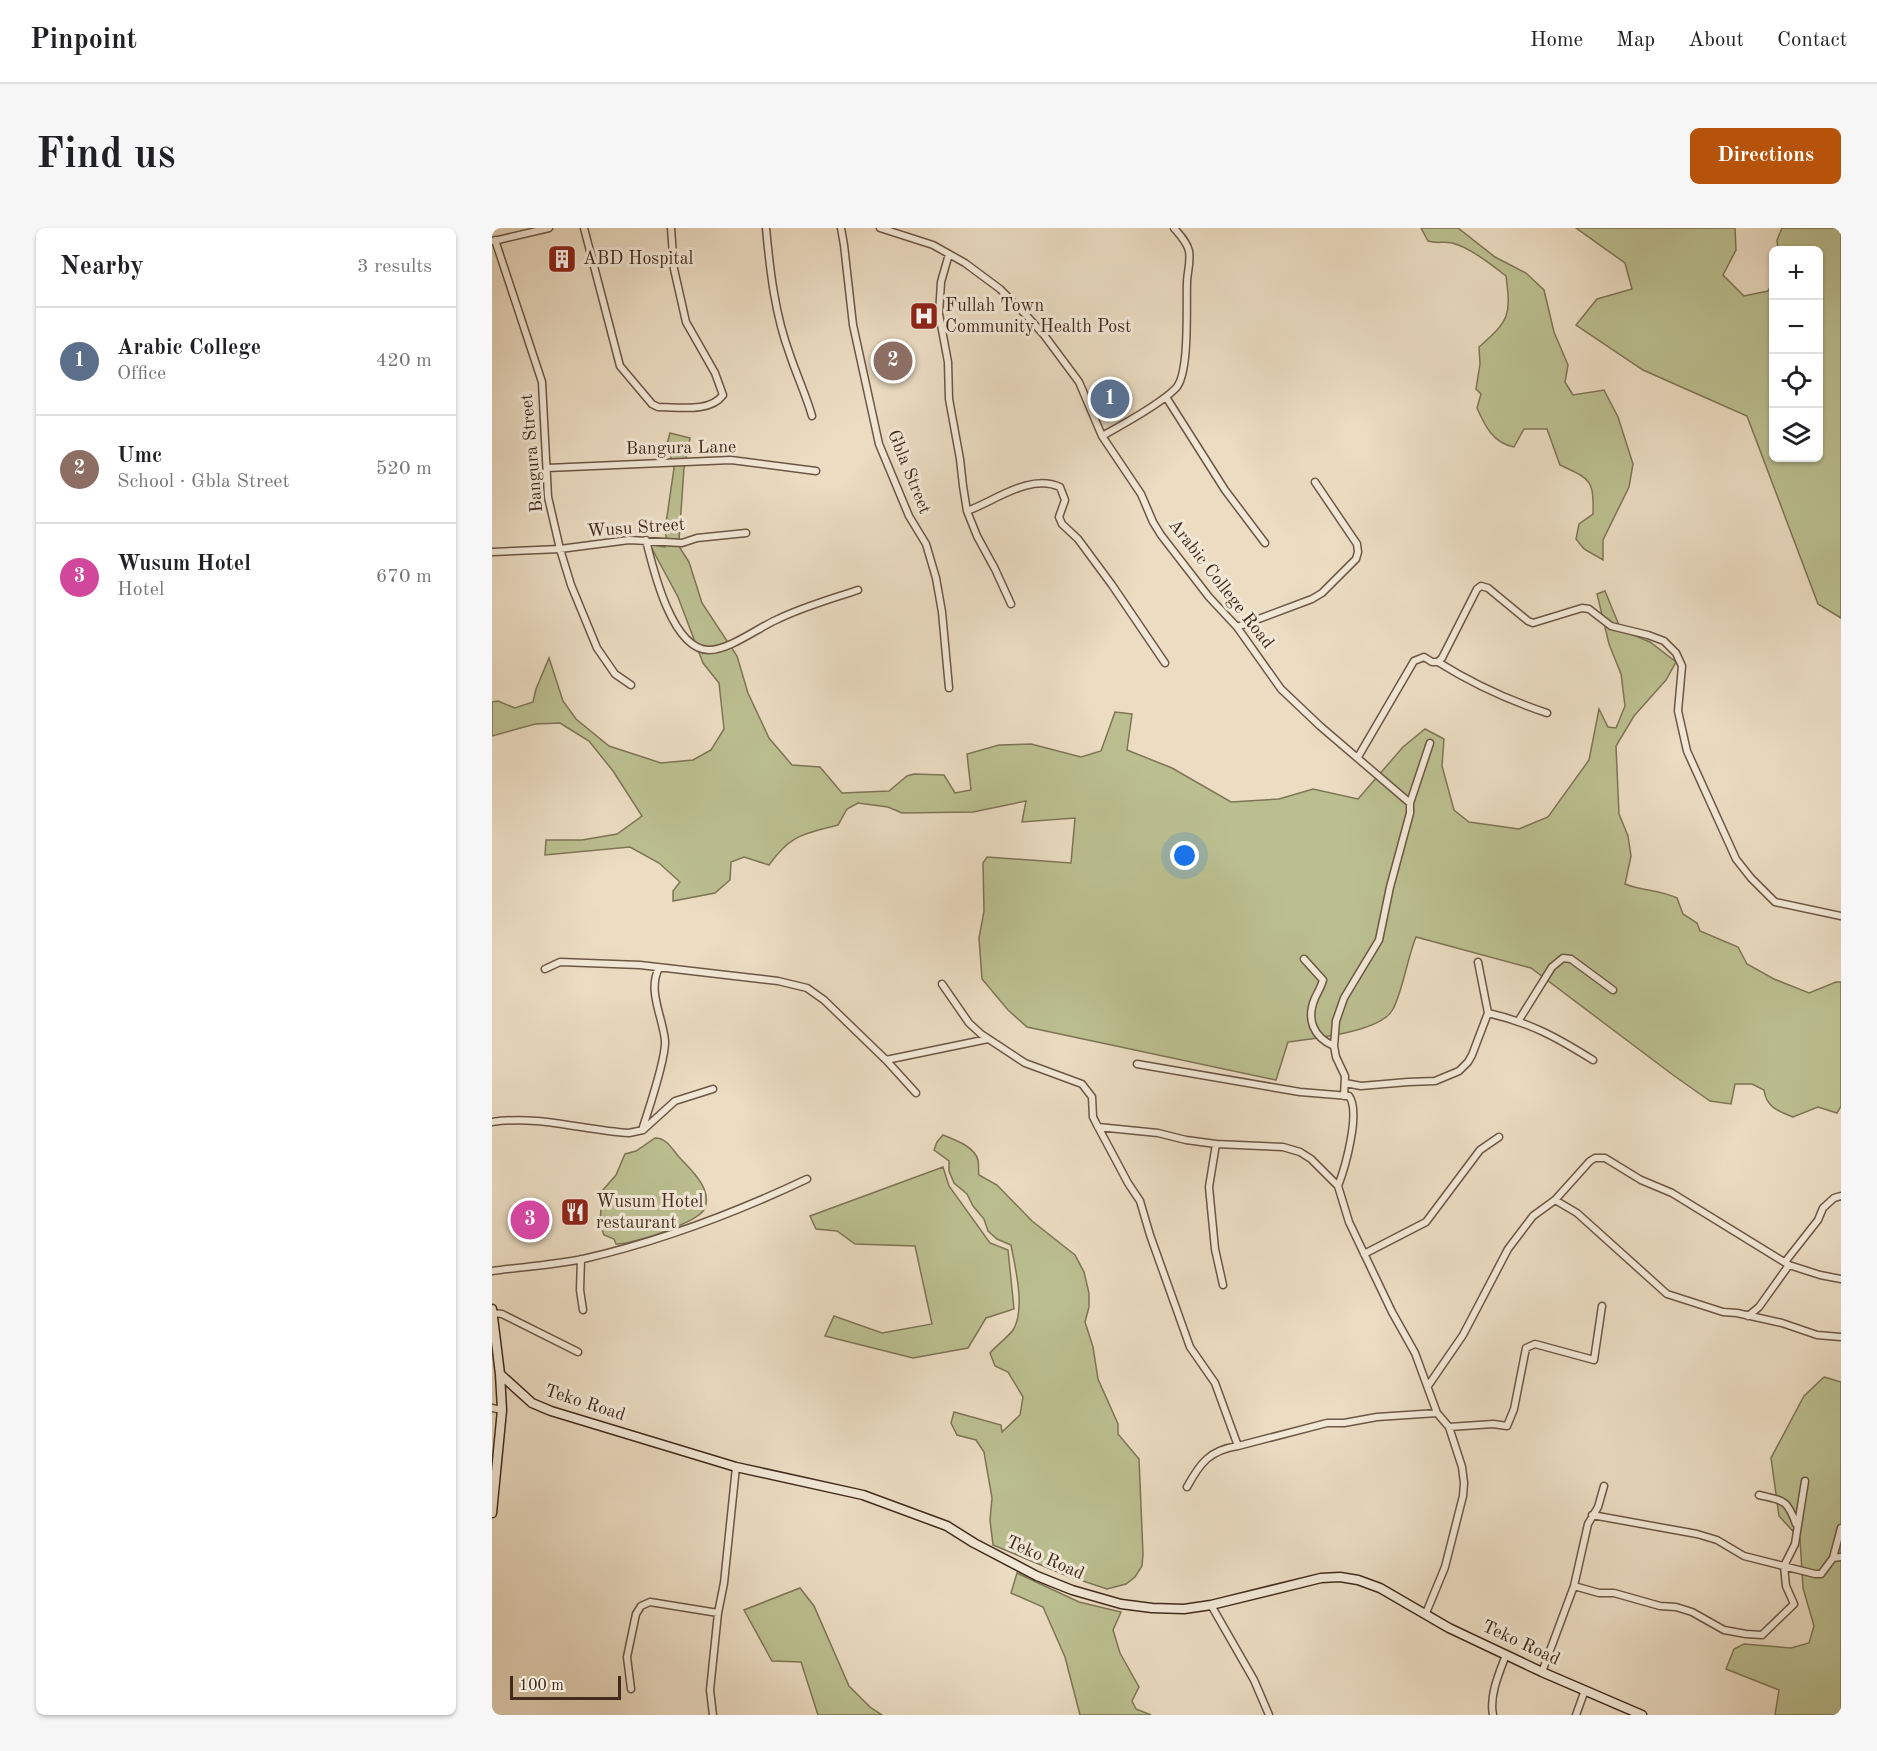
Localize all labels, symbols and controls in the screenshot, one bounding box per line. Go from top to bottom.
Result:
text: Pinpoint [30,27,137,55]
text: Home [1530,30,1583,51]
text: Map [1616,30,1655,51]
text: About [1688,30,1744,51]
text: Contact [1777,30,1847,51]
button: Directions [1690,128,1841,184]
text: Find us [36,135,175,177]
building icon: ABD Hospital [546,243,578,275]
map controls [1769,246,1823,462]
button: + [1769,246,1823,300]
place label: ABD Hospital [583,250,694,268]
text: Nearby [60,254,144,280]
text: 3 results [357,257,432,277]
place label: Fullah Town Community Health Post [945,297,1131,336]
hospital icon: Fullah Town Community Health Post [908,300,940,332]
button: − [1769,300,1823,354]
text: Arabic College [117,337,261,359]
pin: 2 [874,338,912,384]
text: 1 [74,351,85,371]
text: 420 m [376,351,432,371]
button: locate [1769,354,1823,408]
text: Office [117,364,166,384]
pin: 1 [1090,376,1130,422]
street label: Bangura Street [518,393,546,513]
button: layers [1769,408,1823,462]
street label: Gbla Street [884,428,934,516]
street label: Bangura Lane [626,438,736,458]
text: Umc [117,445,162,467]
text: 2 [74,459,85,479]
text: 520 m [376,459,432,479]
text: School · Gbla Street [117,472,290,492]
street label: Wusu Street [586,516,686,540]
street label: Arabic College Road [1165,516,1277,652]
text: Wusum Hotel [117,553,251,575]
text: 3 [74,567,85,587]
text: 670 m [376,567,432,587]
text: Hotel [117,580,164,600]
your location [1170,841,1199,870]
place label: Wusum Hotel restaurant [596,1193,703,1232]
restaurant icon: Wusum Hotel restaurant [559,1196,591,1228]
pin: 3 [510,1198,549,1242]
street label: Teko Road [543,1382,627,1424]
street label: Teko Road [1003,1533,1087,1583]
street label: Teko Road [1479,1617,1563,1669]
scale bar [510,1673,621,1700]
text: 100 m [519,1678,564,1694]

